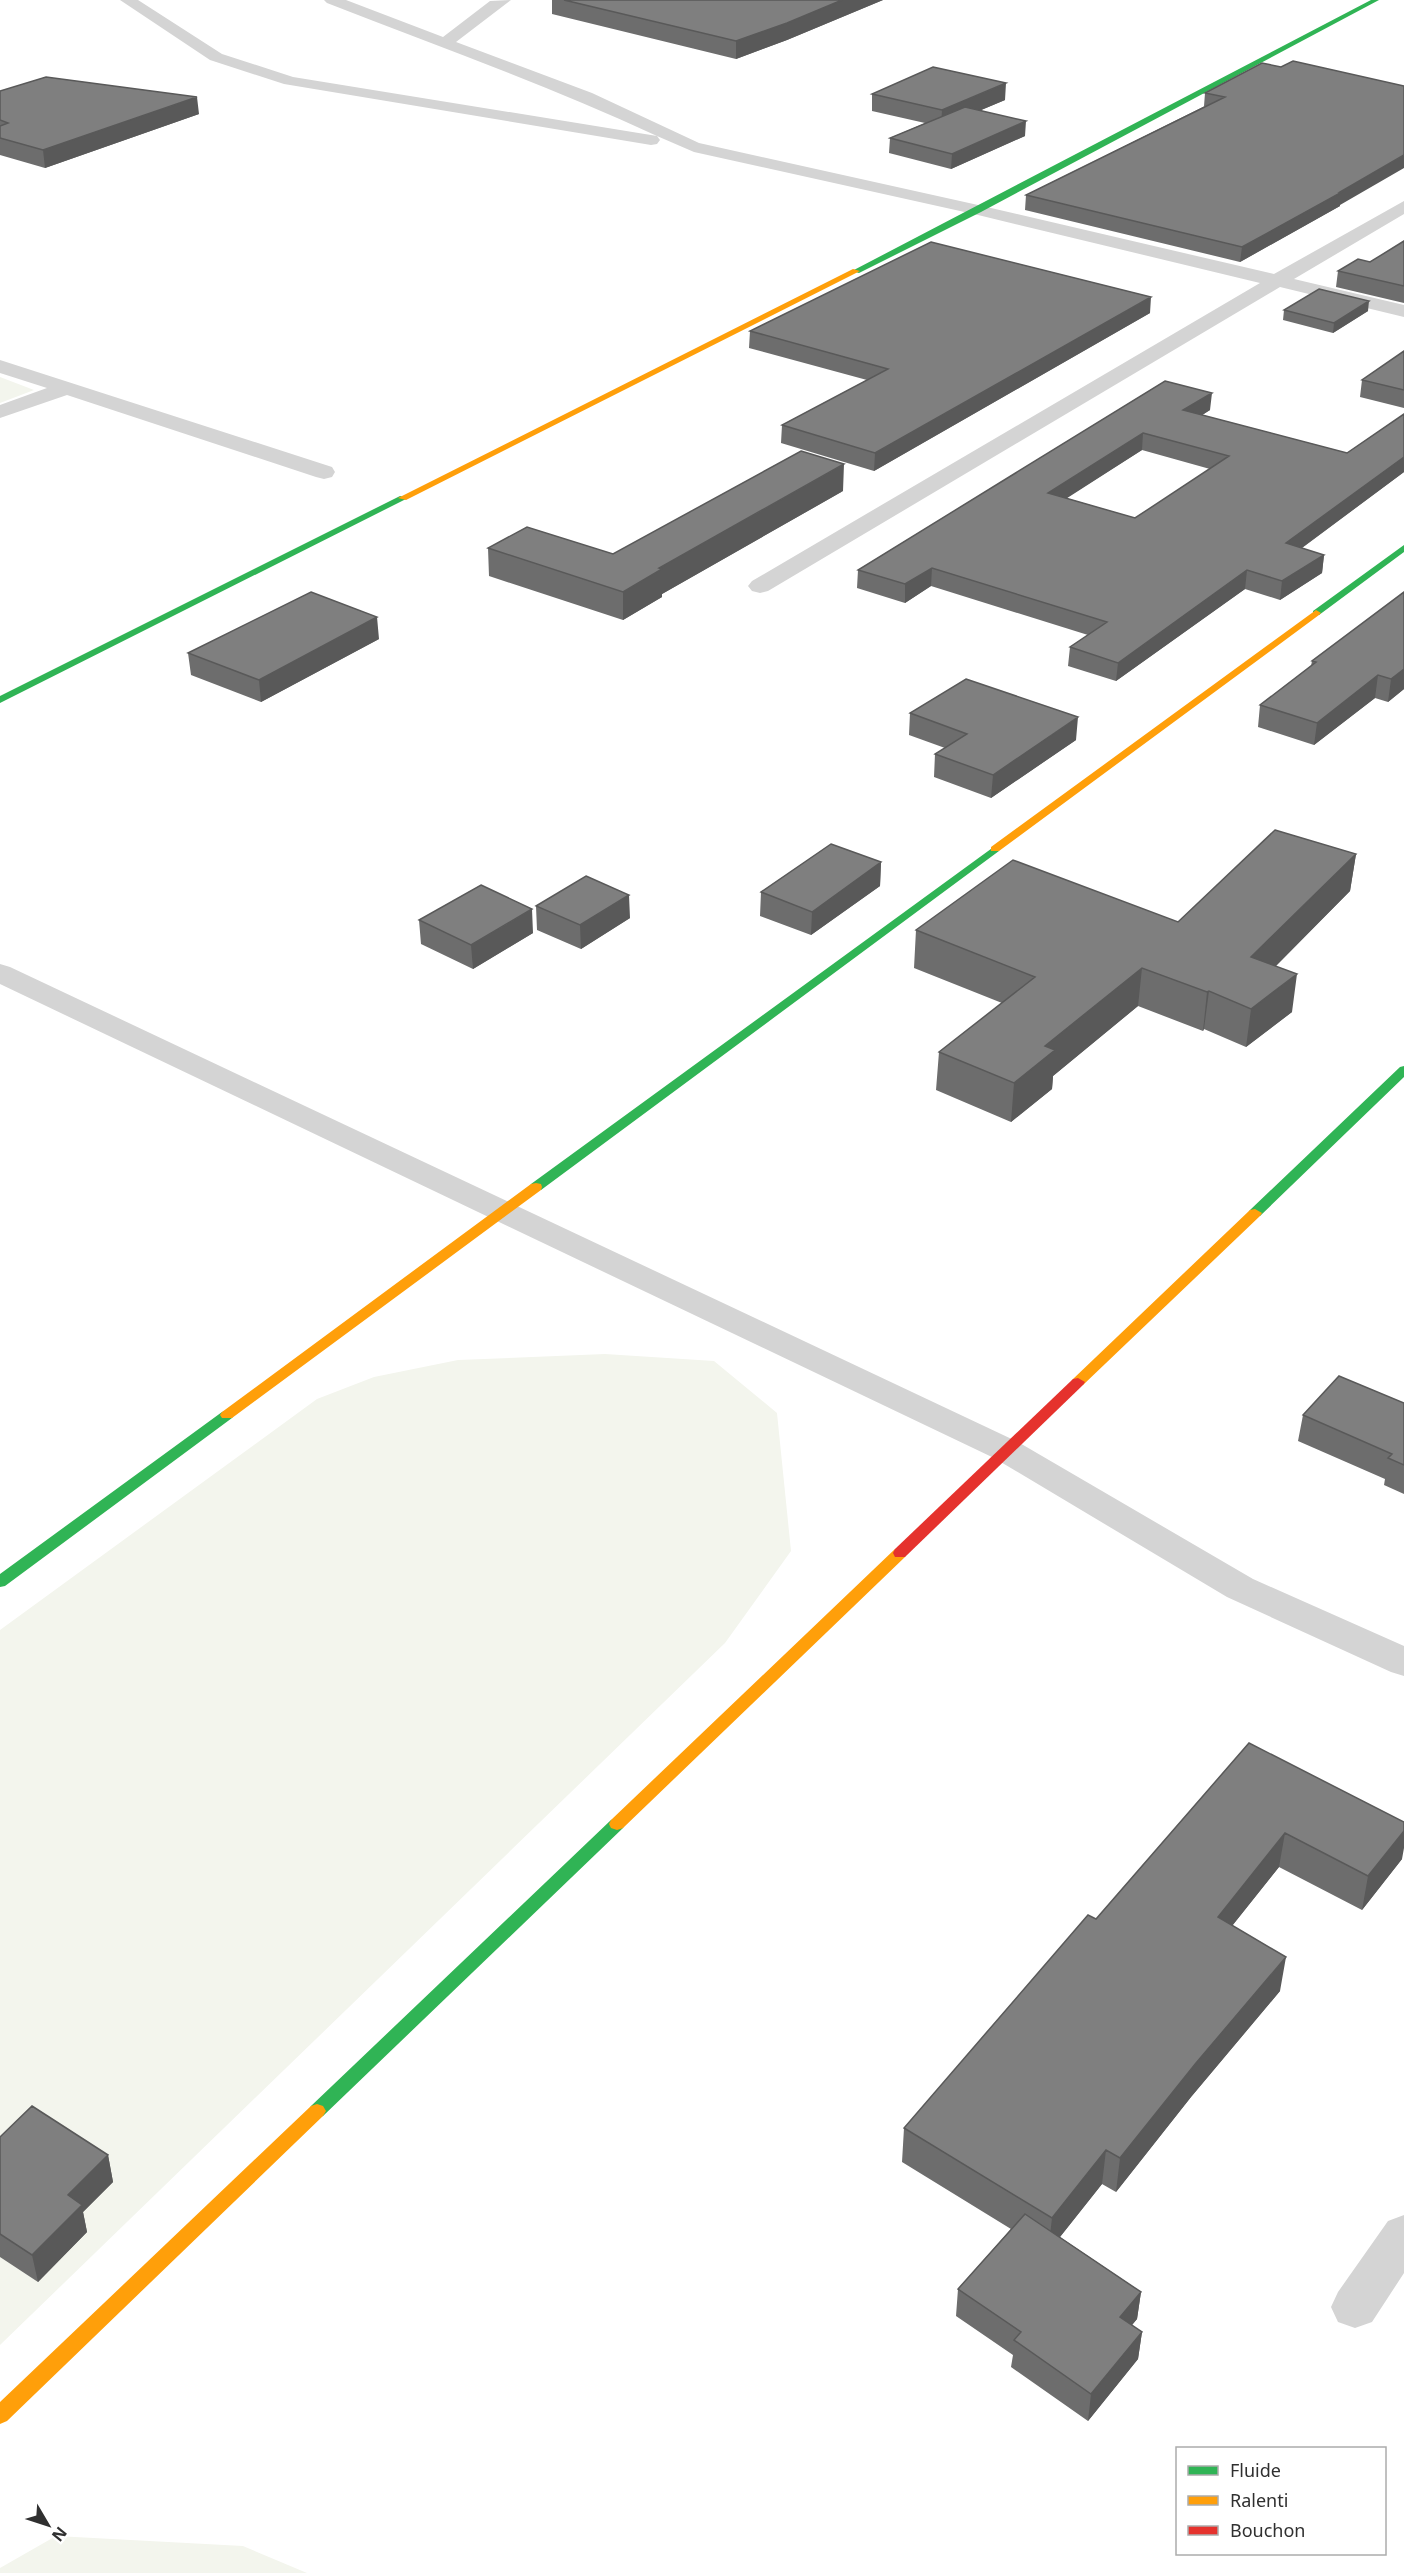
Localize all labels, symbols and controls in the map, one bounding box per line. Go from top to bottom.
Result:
legend [1176,2447,1386,2555]
text: Fluide [1230,2458,1281,2482]
text: Ralenti [1230,2488,1288,2512]
north arrow [18,2495,78,2555]
text: Bouchon [1230,2518,1306,2542]
text: N [47,2522,72,2546]

